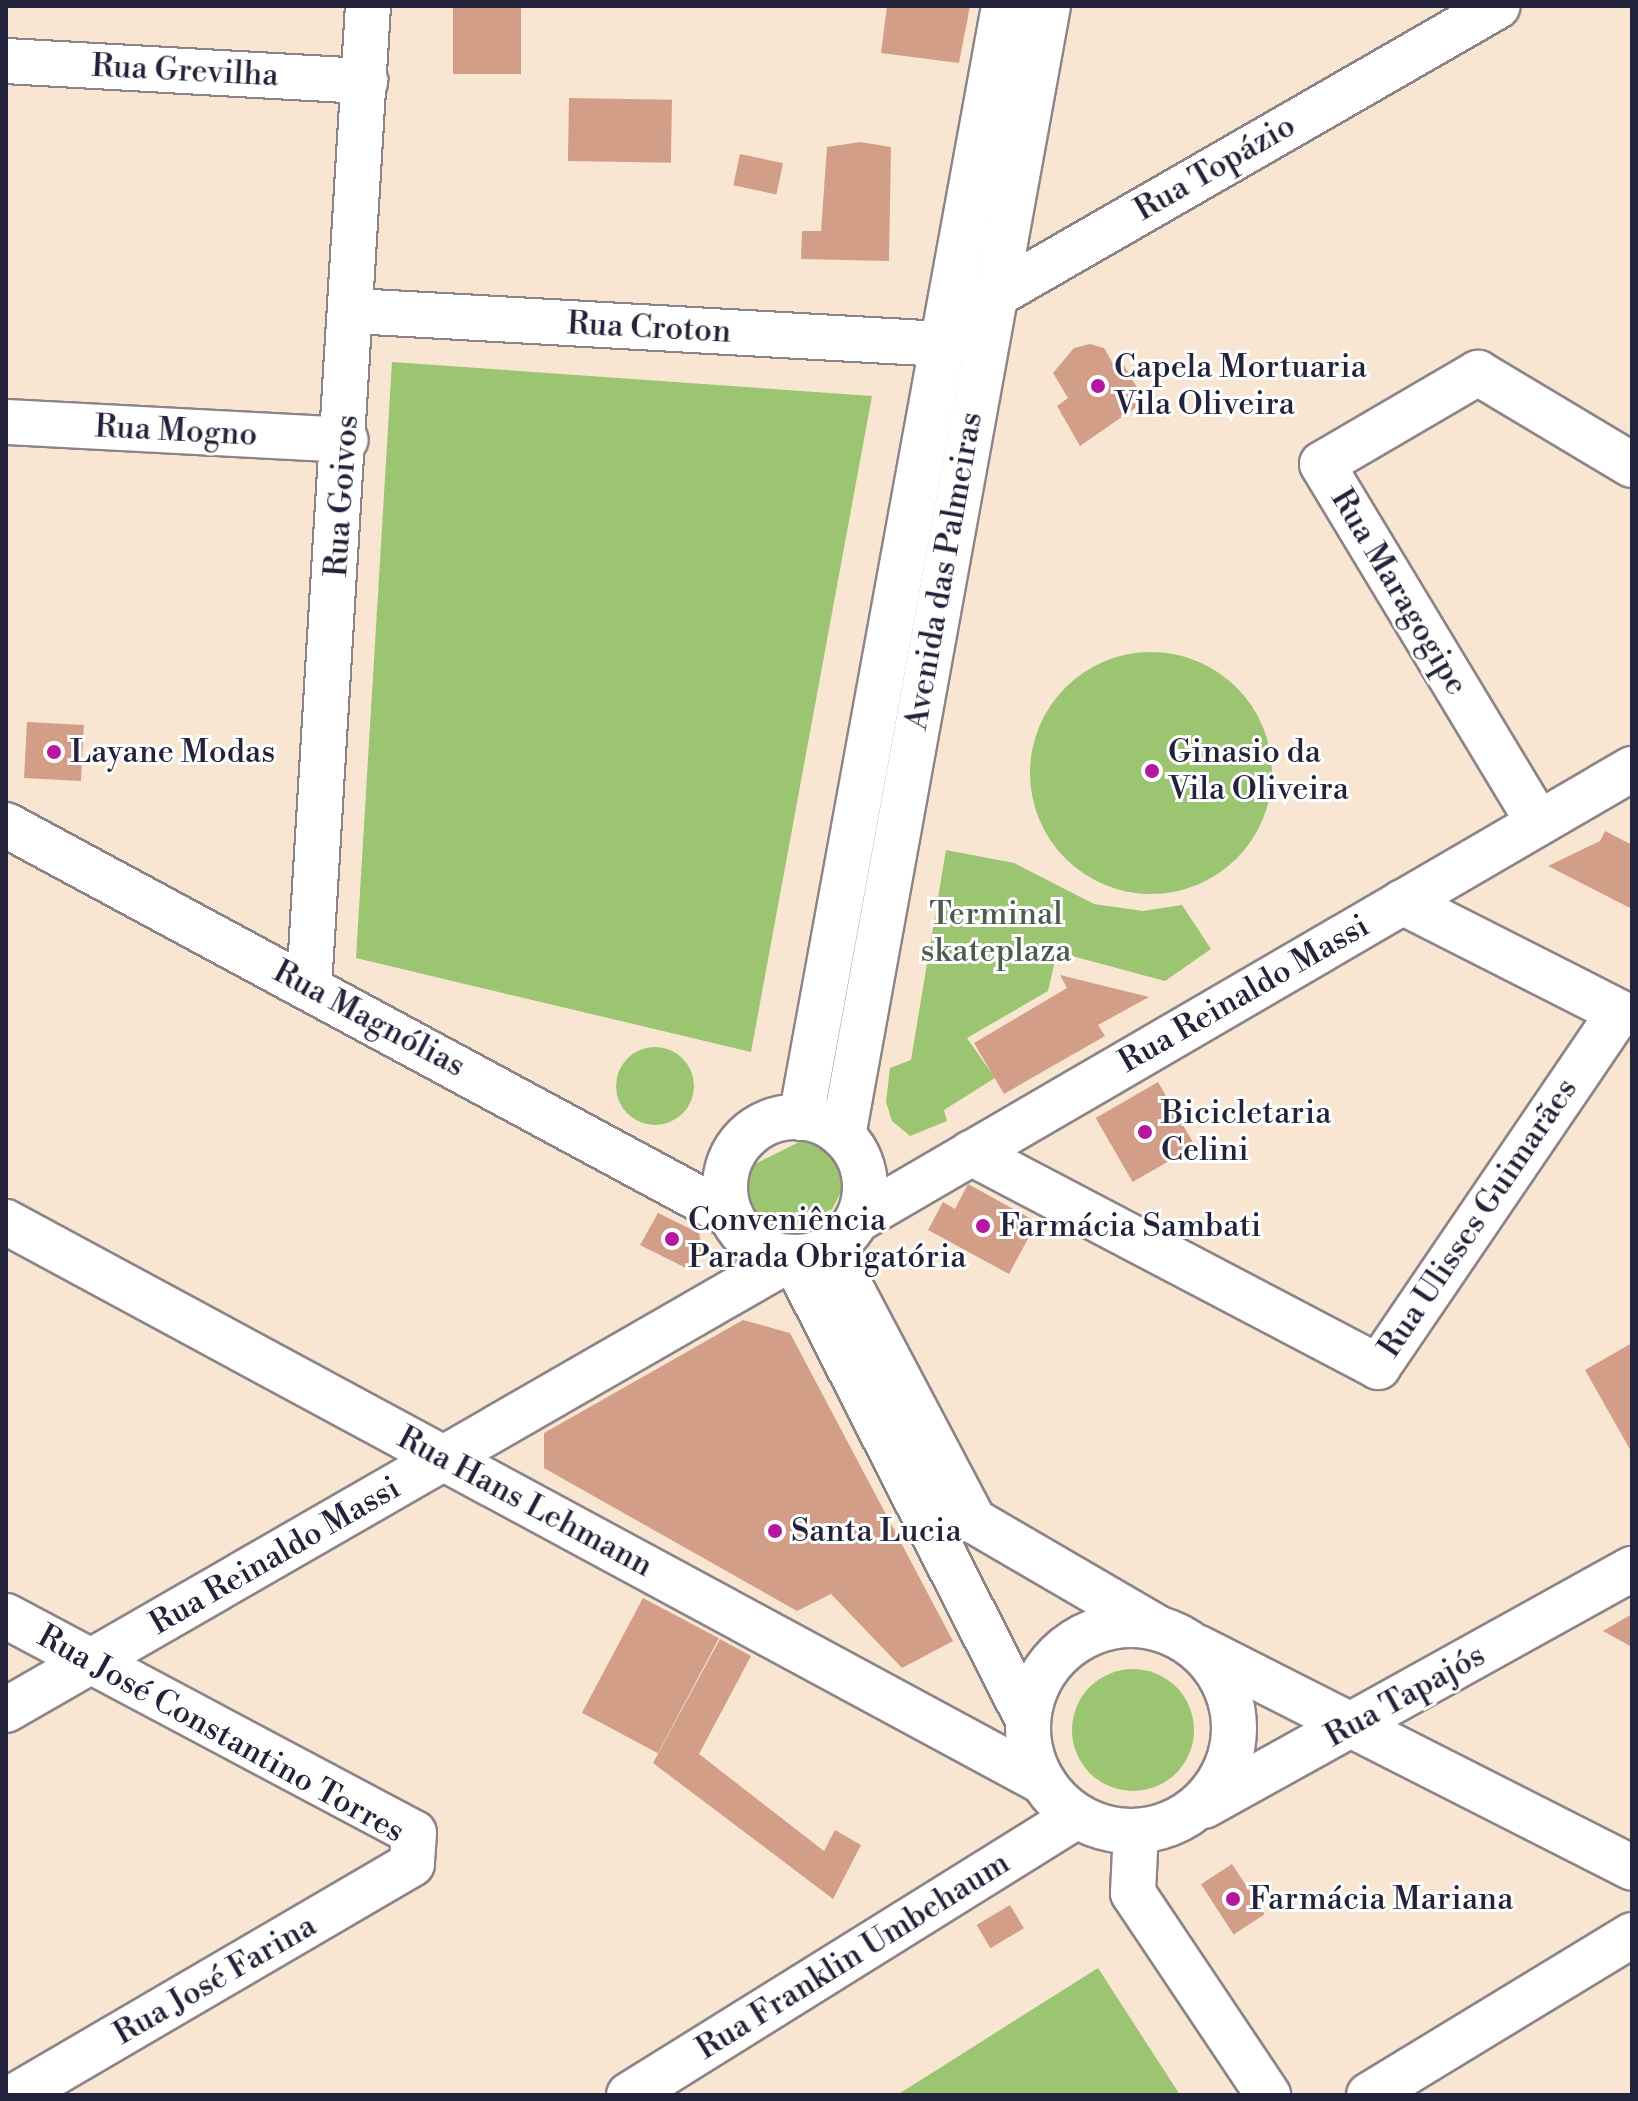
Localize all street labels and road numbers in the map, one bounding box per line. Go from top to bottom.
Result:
street label: Rua Grevilha [90,47,280,95]
street label: Rua Topázio [1128,107,1302,229]
street label: Rua Croton [566,305,732,351]
street label: Rua Mogno [94,408,258,454]
street label: Avenida das Palmeiras [897,409,991,733]
street label: Rua Goivos [317,414,367,578]
street label: Rua Maragogipe [1322,482,1476,702]
street label: Rua Reinaldo Massi [1112,907,1376,1081]
street label: Rua Magnólias [267,952,471,1086]
street label: Rua Ulisses Guimarães [1370,1071,1586,1365]
street label: Rua Hans Lehmann [391,1419,659,1585]
street label: Rua Reinaldo Massi [143,1469,407,1643]
street label: Rua José Constantino Torres [31,1617,411,1851]
street label: Rua Tapajós [1318,1636,1492,1756]
street label: Rua Franklin Umbehaum [689,1844,1017,2068]
street label: Rua José Farina [107,1907,323,2053]

